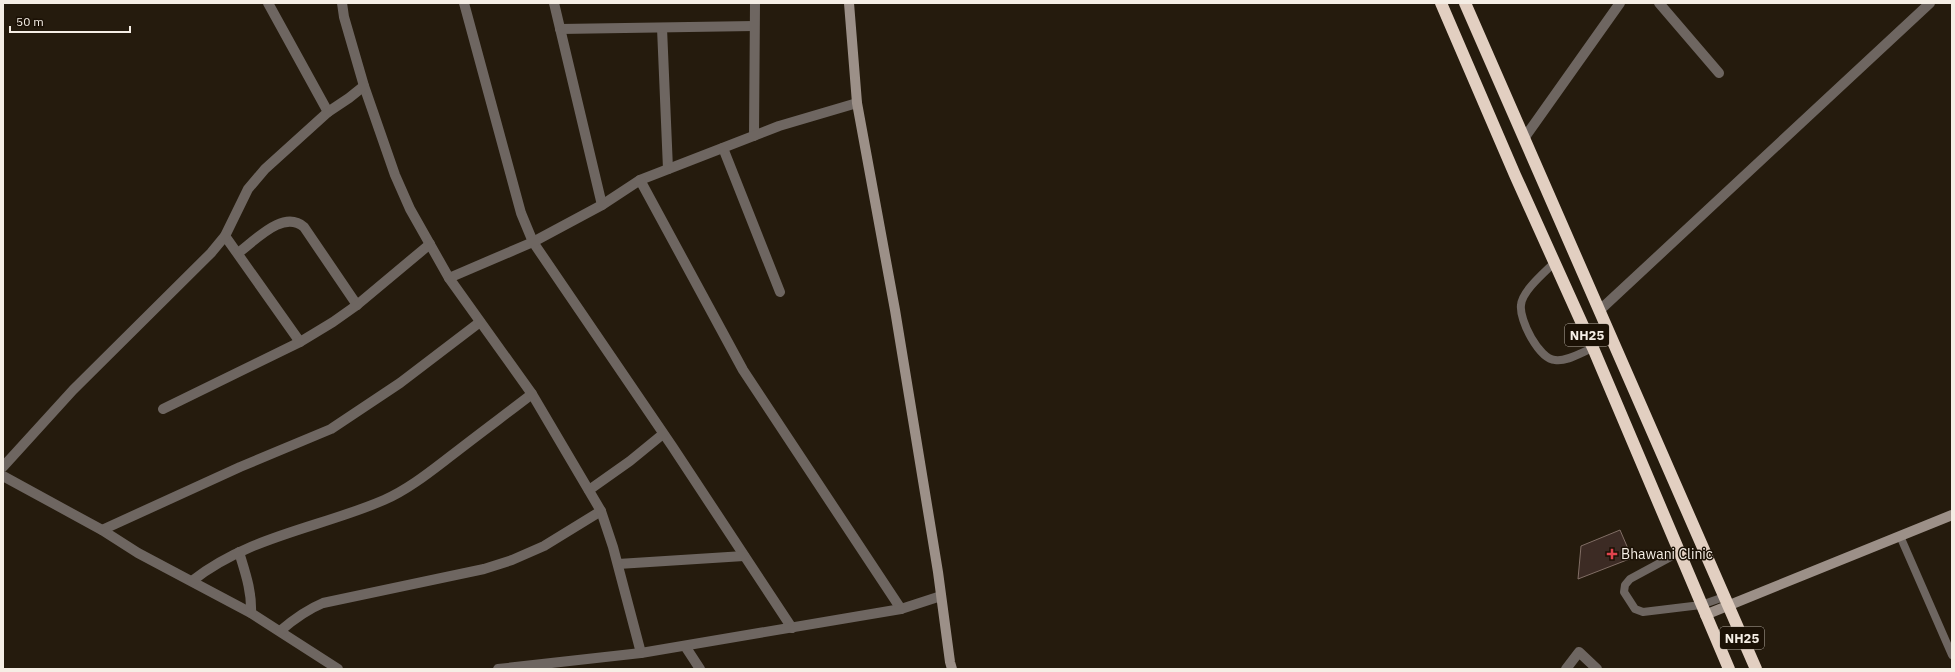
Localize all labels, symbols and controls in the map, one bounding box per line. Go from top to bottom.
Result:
scale bar [10,8,130,34]
text: 50 m [16,14,44,29]
road number: NH25 [1565,324,1609,346]
place label: Bhawani Clinic [1621,545,1713,563]
marker: Bhawani Clinic [1606,548,1618,560]
road number: NH25 [1720,627,1764,649]

